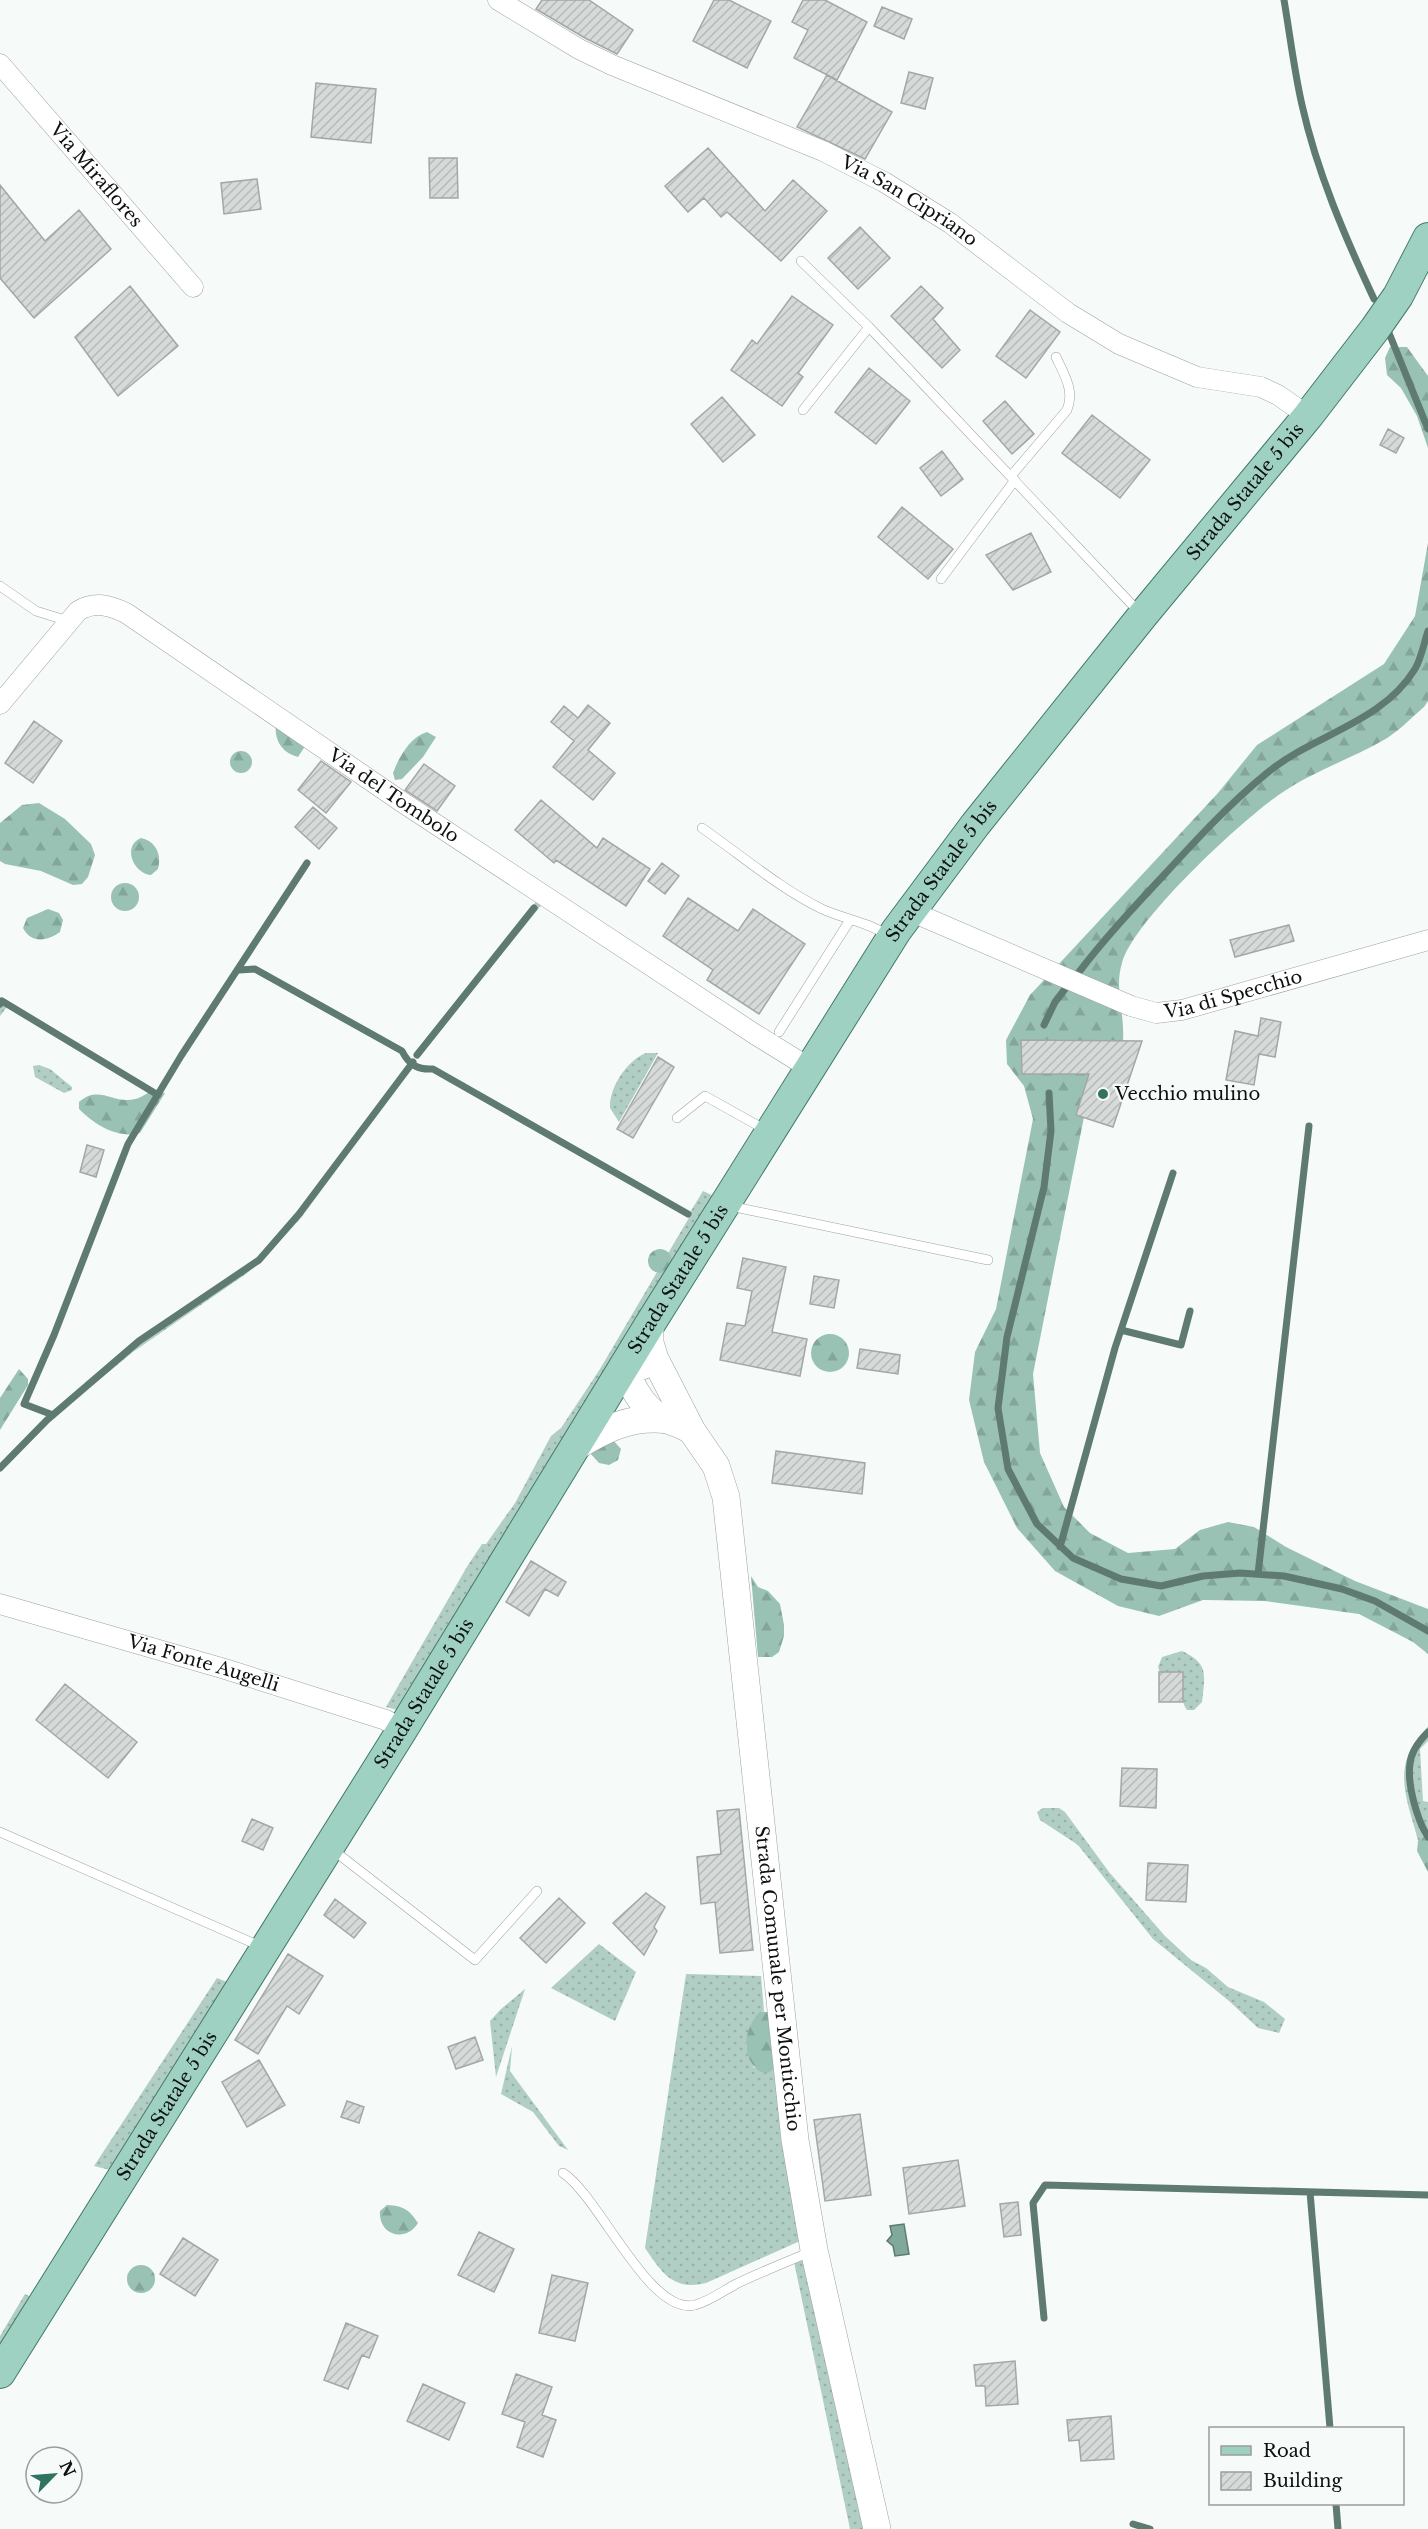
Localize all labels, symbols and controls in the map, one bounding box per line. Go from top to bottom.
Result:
street label: Via Miraflores [45,118,147,232]
street label: Via San Cipriano [837,151,982,251]
street label: Strada Statale 5 bis [1182,418,1309,565]
street label: Via del Tombolo [323,743,463,848]
street label: Strada Statale 5 bis [881,795,1002,946]
street label: Via di Specchio [1162,965,1305,1023]
place label: Vecchio mulino [1114,1083,1260,1105]
marker: Vecchio mulino [1096,1087,1110,1101]
street label: Strada Statale 5 bis [623,1200,733,1358]
street label: Strada Statale 5 bis [370,1614,478,1773]
street label: Via Fonte Augelli [124,1630,282,1696]
street label: Strada Comunale per Monticchio [750,1825,805,2132]
street label: Strada Statale 5 bis [112,2027,222,2185]
legend [1209,2427,1404,2505]
text: Road [1263,2440,1311,2462]
north arrow [24,2445,84,2505]
text: N [55,2458,80,2480]
text: Building [1263,2470,1342,2492]

